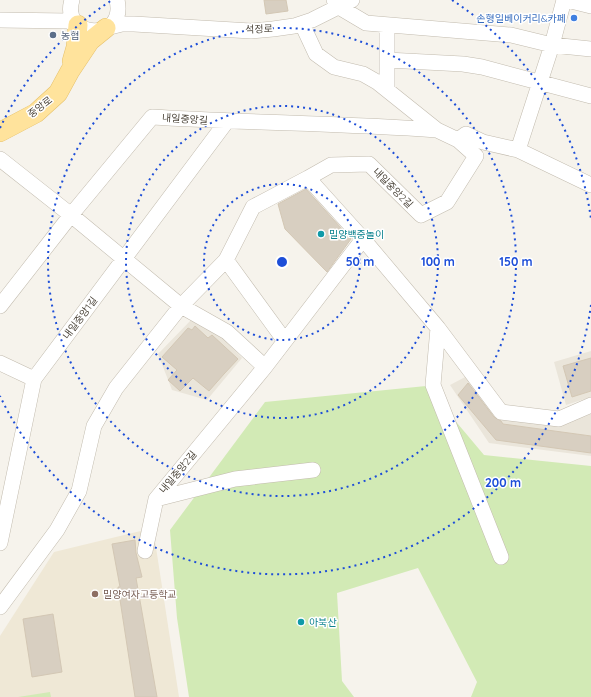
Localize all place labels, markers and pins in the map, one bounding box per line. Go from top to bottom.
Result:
place label: 손형일베이커리&카페 [476,12,566,25]
marker: 손형일베이커리&카페 [569,13,579,23]
place label: 농협 [61,29,79,42]
marker: 농협 [48,30,58,40]
place label: 밀양백중놀이 [329,228,384,241]
marker: 밀양백중놀이 [316,229,326,239]
centre of rings [275,255,289,269]
place label: 밀양여자고등학교 [103,588,177,601]
marker: 밀양여자고등학교 [90,589,100,599]
place label: 아북산 [309,616,337,629]
marker: 아북산 [296,617,306,627]

